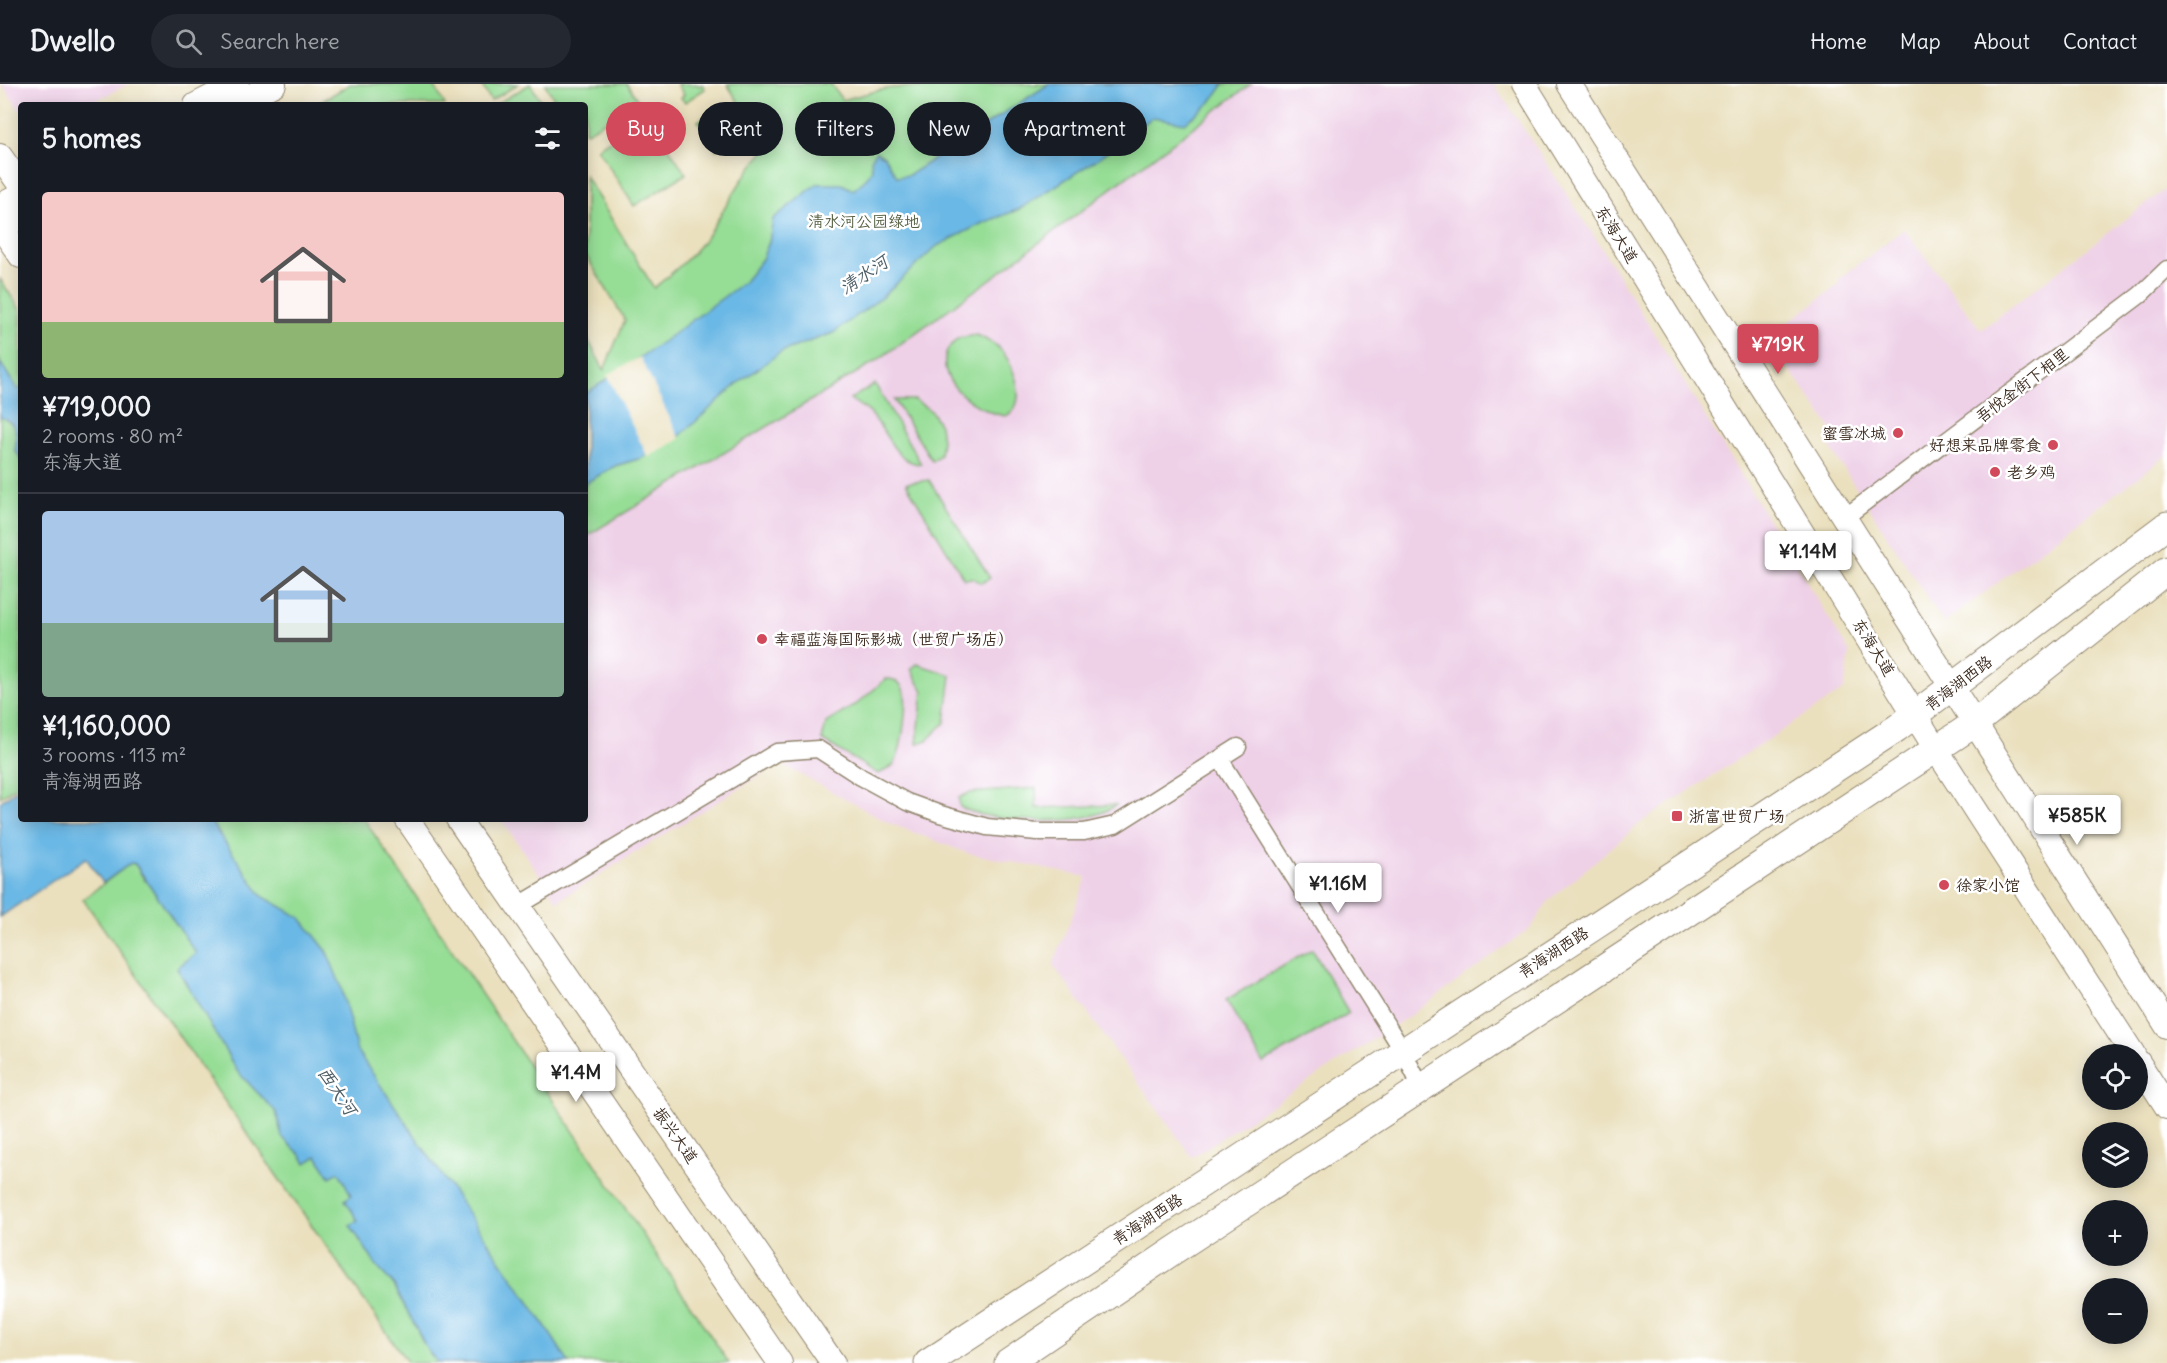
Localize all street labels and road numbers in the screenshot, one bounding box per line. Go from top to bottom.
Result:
street label: 东海大道 [1592,202,1642,266]
street label: 吾悦金街下相里 [1971,343,2073,427]
street label: 东海大道 [1849,615,1899,679]
street label: 青海湖西路 [1920,651,1996,715]
street label: 青海湖西路 [1514,922,1592,982]
street label: 振兴大道 [649,1103,703,1167]
street label: 青海湖西路 [1108,1189,1186,1249]

